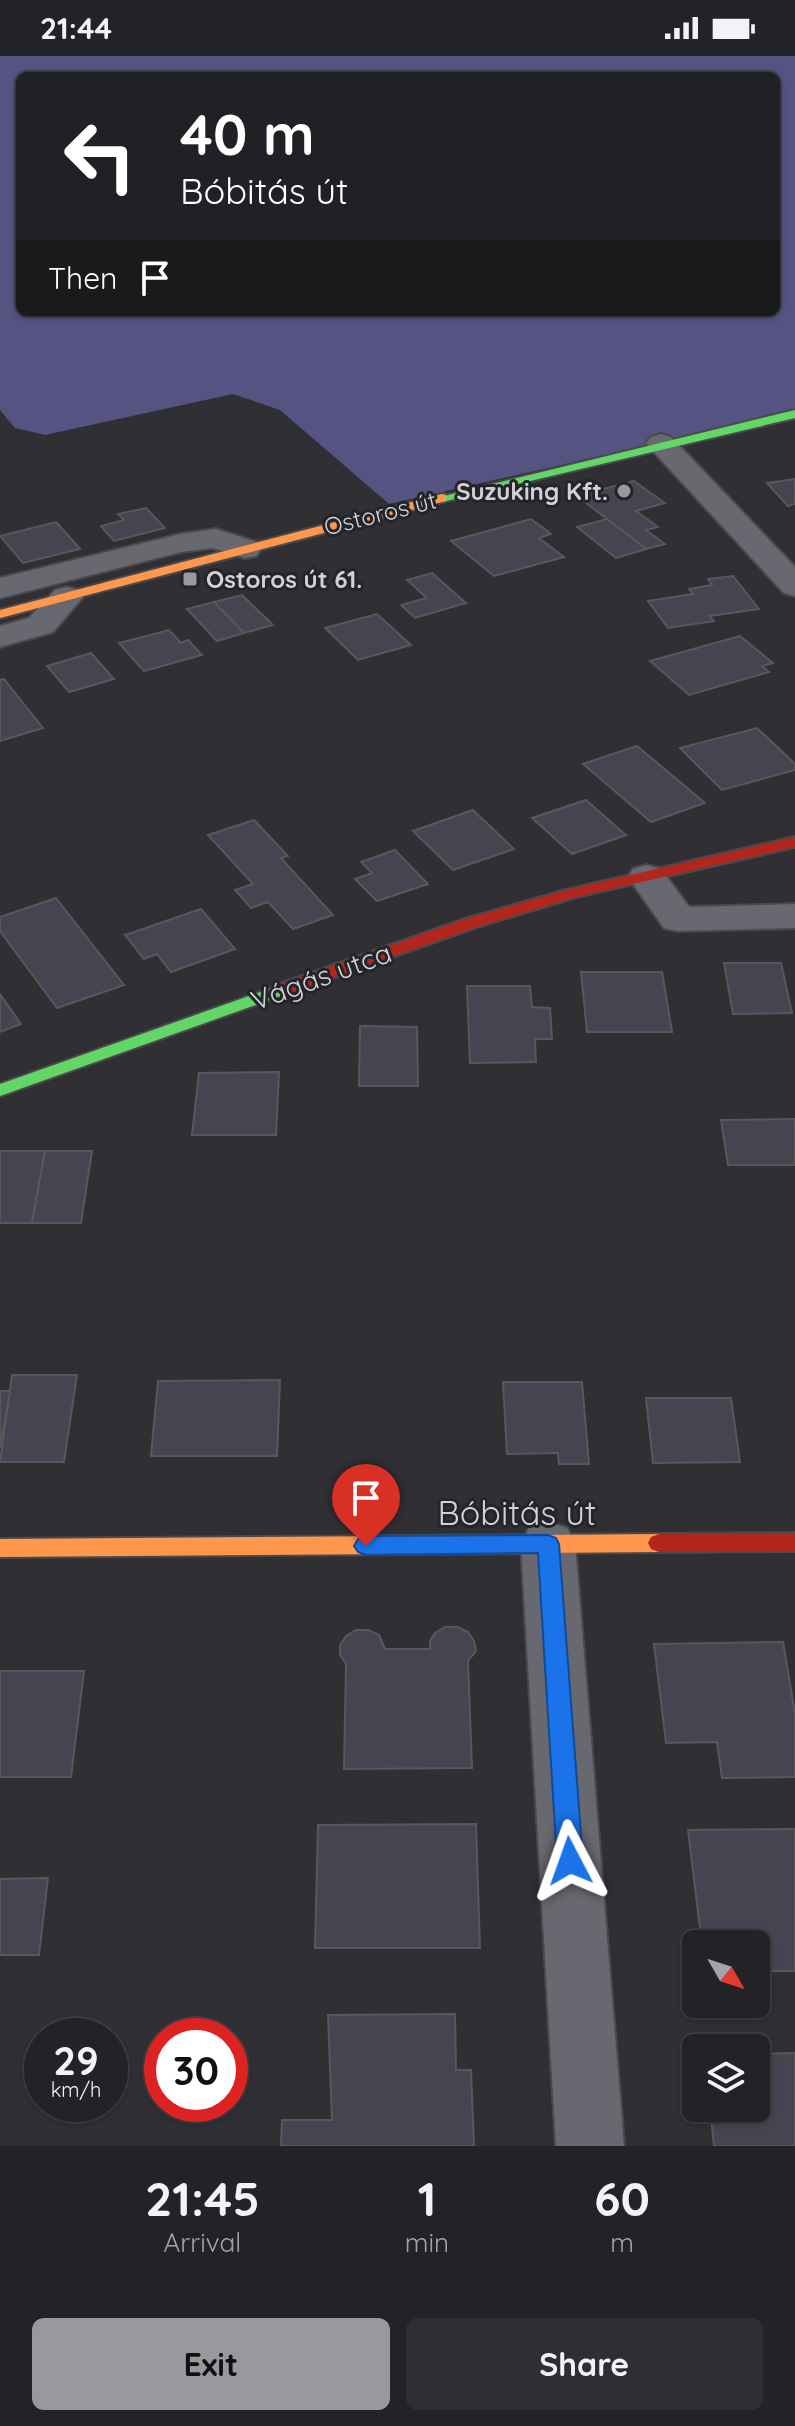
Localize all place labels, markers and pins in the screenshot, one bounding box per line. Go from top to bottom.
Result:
place label: Suzuking Kft. [456,476,608,506]
marker: Suzuking Kft. [615,482,633,500]
place label: Ostoros út 61. [206,564,362,594]
marker: Ostoros út 61. [181,570,199,588]
pin [332,1464,400,1546]

